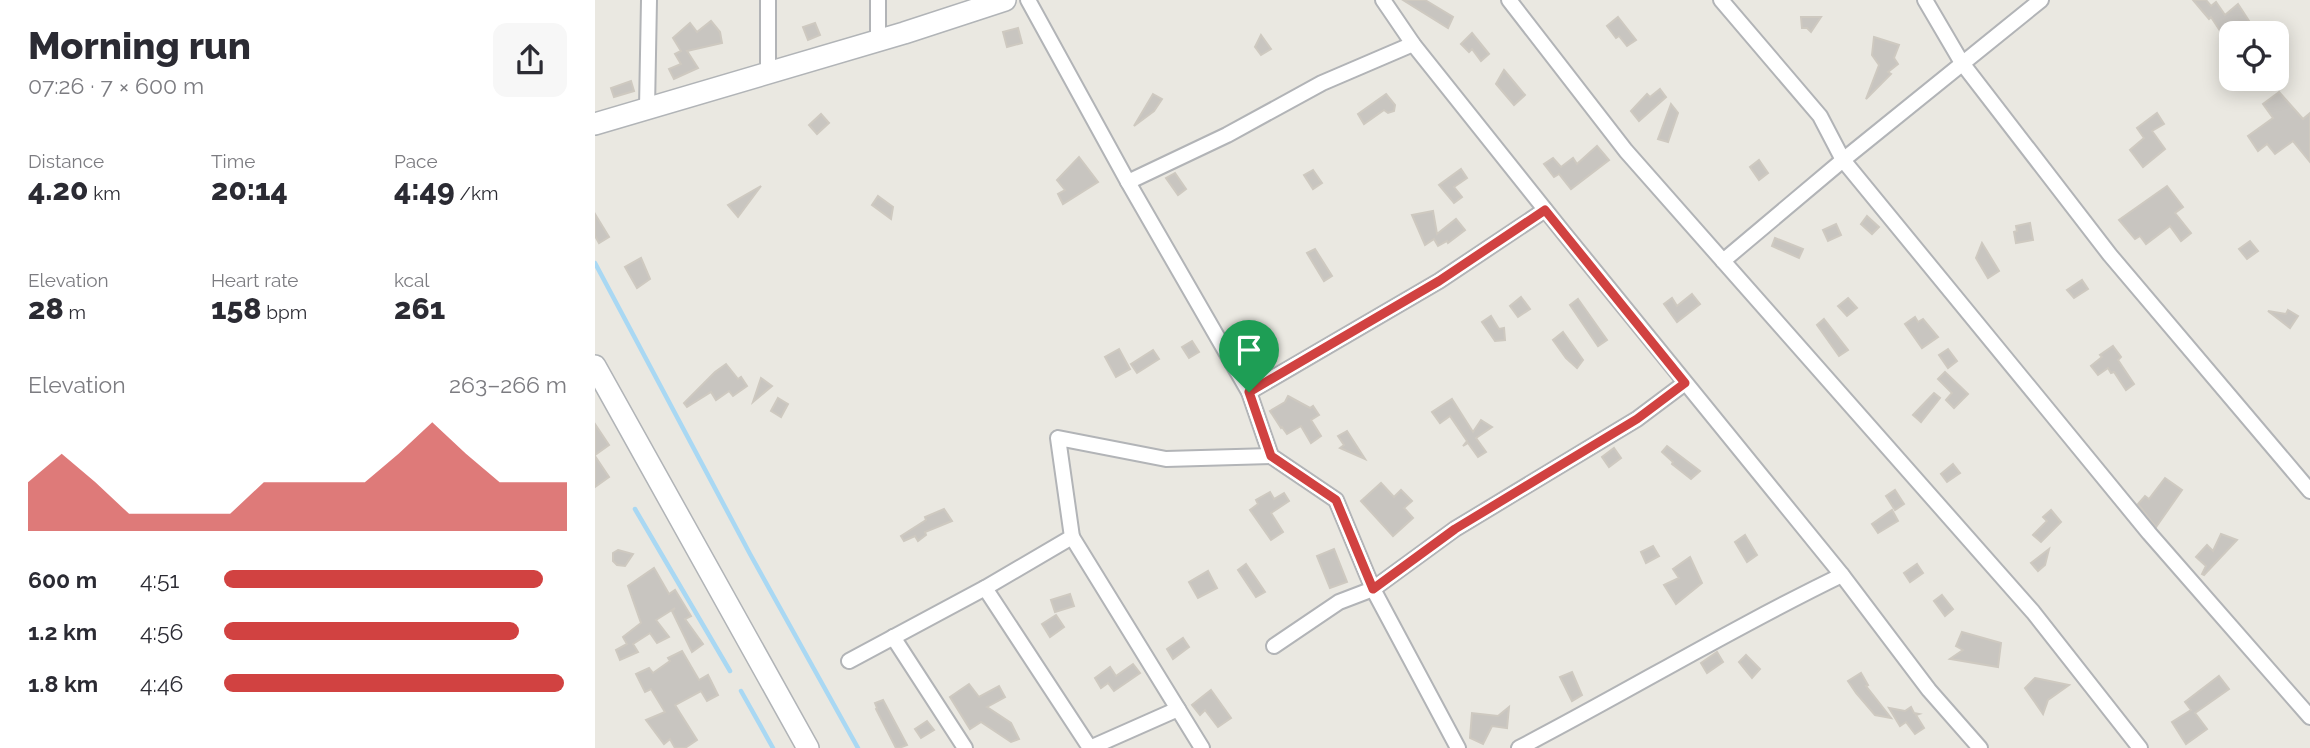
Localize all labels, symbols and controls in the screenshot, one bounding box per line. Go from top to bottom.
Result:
map controls [2219,21,2289,91]
button: locate [2219,21,2289,91]
text: Morning run [28,23,251,68]
button: share [493,23,567,97]
text: 07:26 · 7 × 600 m [28,72,204,99]
text: Distance [28,150,104,172]
text: Time [211,150,255,172]
text: Pace [394,150,438,172]
text: 4.20 [28,172,88,207]
text: 20:14 [211,172,288,207]
text: 4:49 [394,172,455,207]
text: km [88,182,121,204]
text: /km [455,182,498,204]
text: Elevation [28,269,109,291]
text: Heart rate [211,269,299,291]
text: kcal [394,269,430,291]
text: 28 [28,291,64,326]
text: 158 [211,291,262,326]
text: 261 [394,291,445,326]
text: m [64,301,86,323]
text: bpm [262,301,307,323]
pin [1219,320,1279,392]
icon: arrive [1230,331,1268,369]
text: Elevation [28,371,126,398]
text: 263–266 m [449,371,567,398]
text: 600 m [28,566,97,593]
text: 4:51 [140,566,179,593]
text: 1.2 km [28,618,97,645]
text: 4:56 [140,618,183,645]
text: 1.8 km [28,670,98,697]
text: 4:46 [140,670,183,697]

